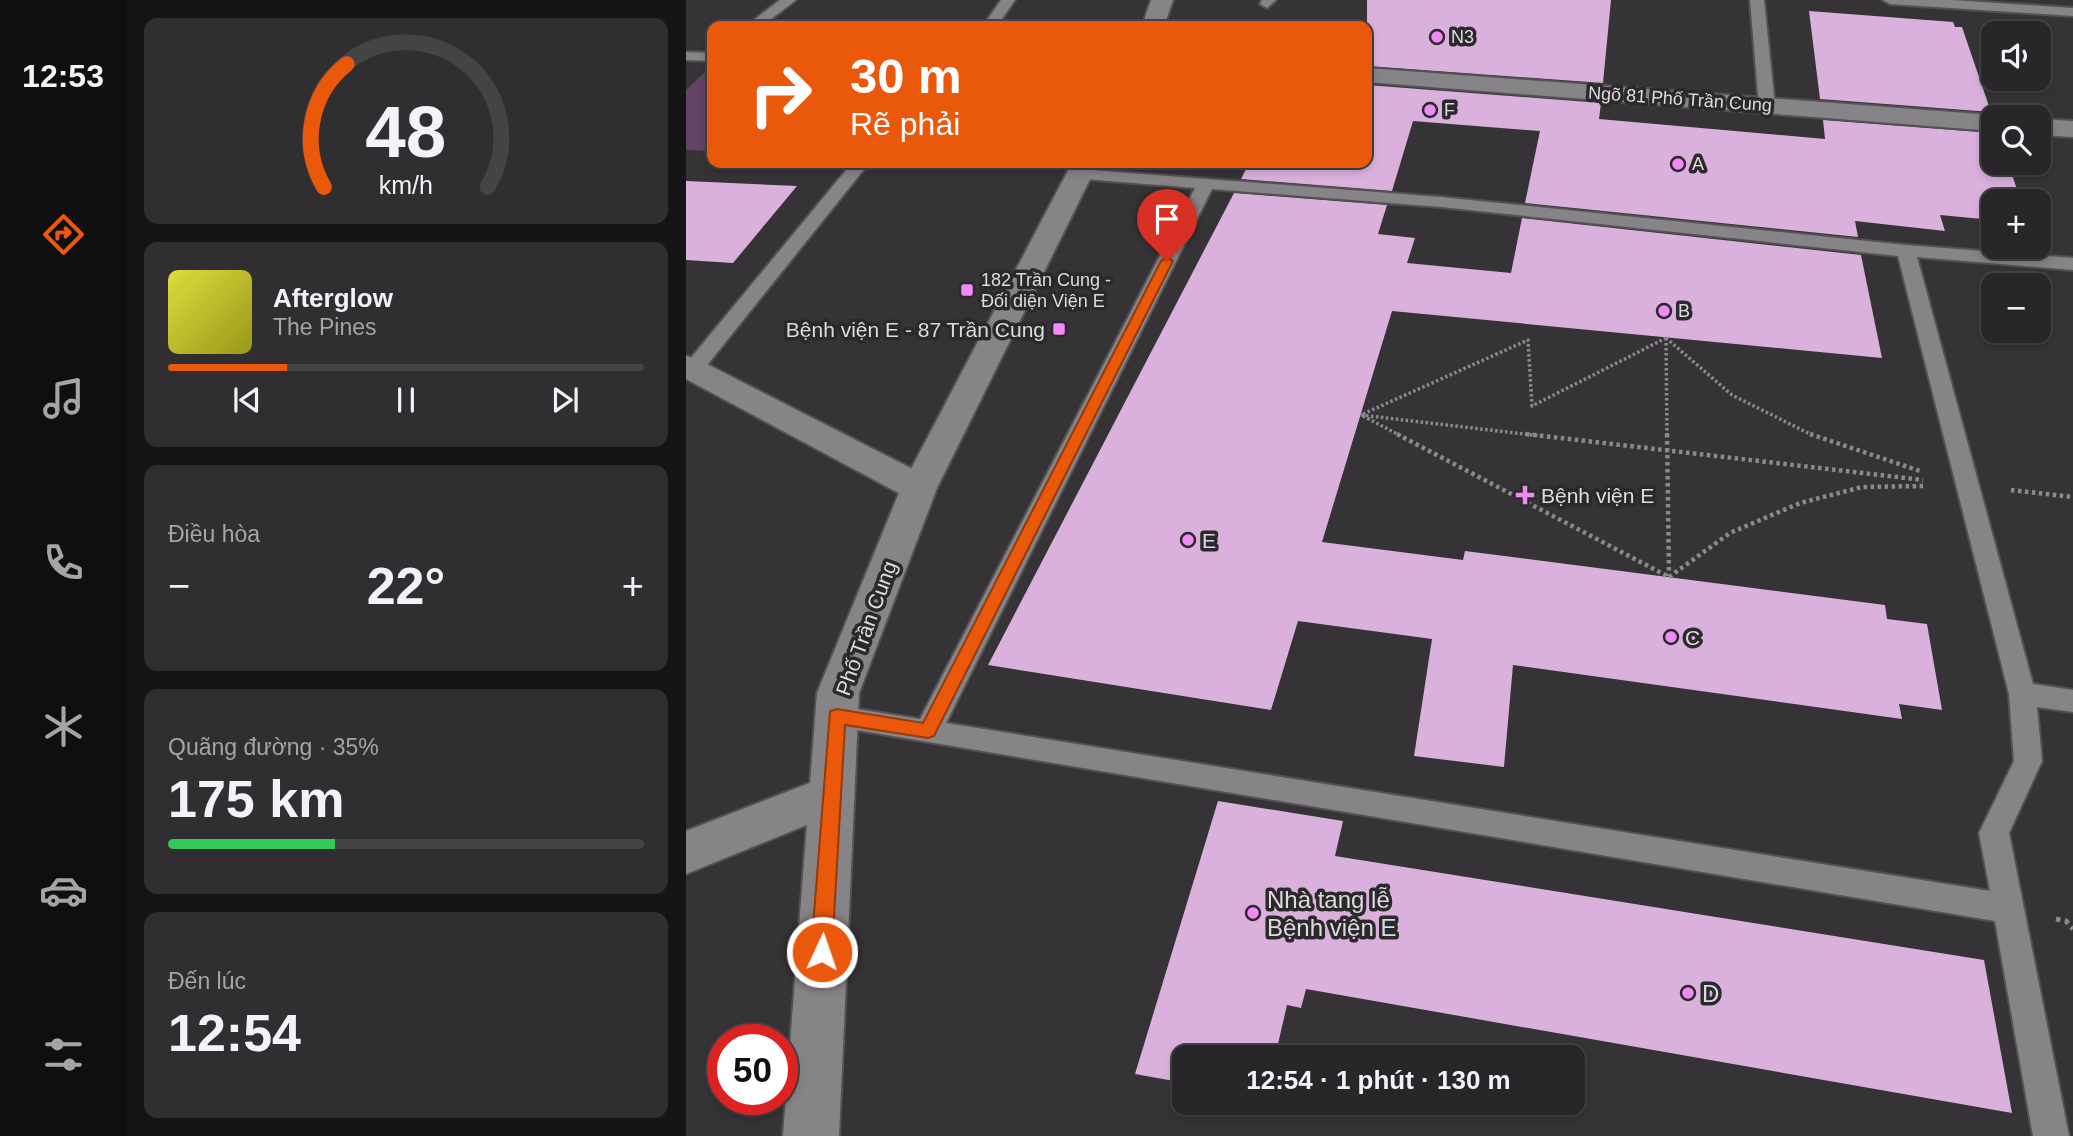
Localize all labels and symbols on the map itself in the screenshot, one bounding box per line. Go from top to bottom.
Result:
place label: N3 [1451,27,1474,47]
marker: N3 [1429,29,1445,45]
street label: Ngõ 81 Phố Trần Cung [1587,83,1773,115]
place label: F [1444,100,1455,120]
marker: F [1422,102,1438,118]
place label: A [1692,154,1704,174]
marker: A [1670,156,1686,172]
pin [1137,189,1197,261]
place label: 182 Trần Cung - Đối diện Viện E [981,270,1111,311]
marker: 182 Trần Cung - Đối diện Viện E [959,282,975,298]
place label: B [1678,301,1690,321]
marker: B [1656,303,1672,319]
place label: Bệnh viện E - 87 Trần Cung [786,318,1045,341]
marker: Bệnh viện E - 87 Trần Cung [1051,321,1067,337]
place label: Bệnh viện E [1541,484,1654,507]
marker: Bệnh viện E [1515,485,1535,505]
place label: E [1202,529,1216,552]
marker: E [1180,532,1196,548]
street label: Phố Trần Cung [831,558,901,698]
place label: C [1685,626,1700,649]
marker: C [1663,629,1679,645]
place label: Nhà tang lễ Bệnh viện E [1267,886,1396,941]
marker: Nhà tang lễ Bệnh viện E [1245,905,1261,921]
position arrow [785,915,859,989]
place label: D [1702,980,1719,1007]
marker: D [1680,985,1696,1001]
speed limit sign: 50 [707,1024,798,1115]

